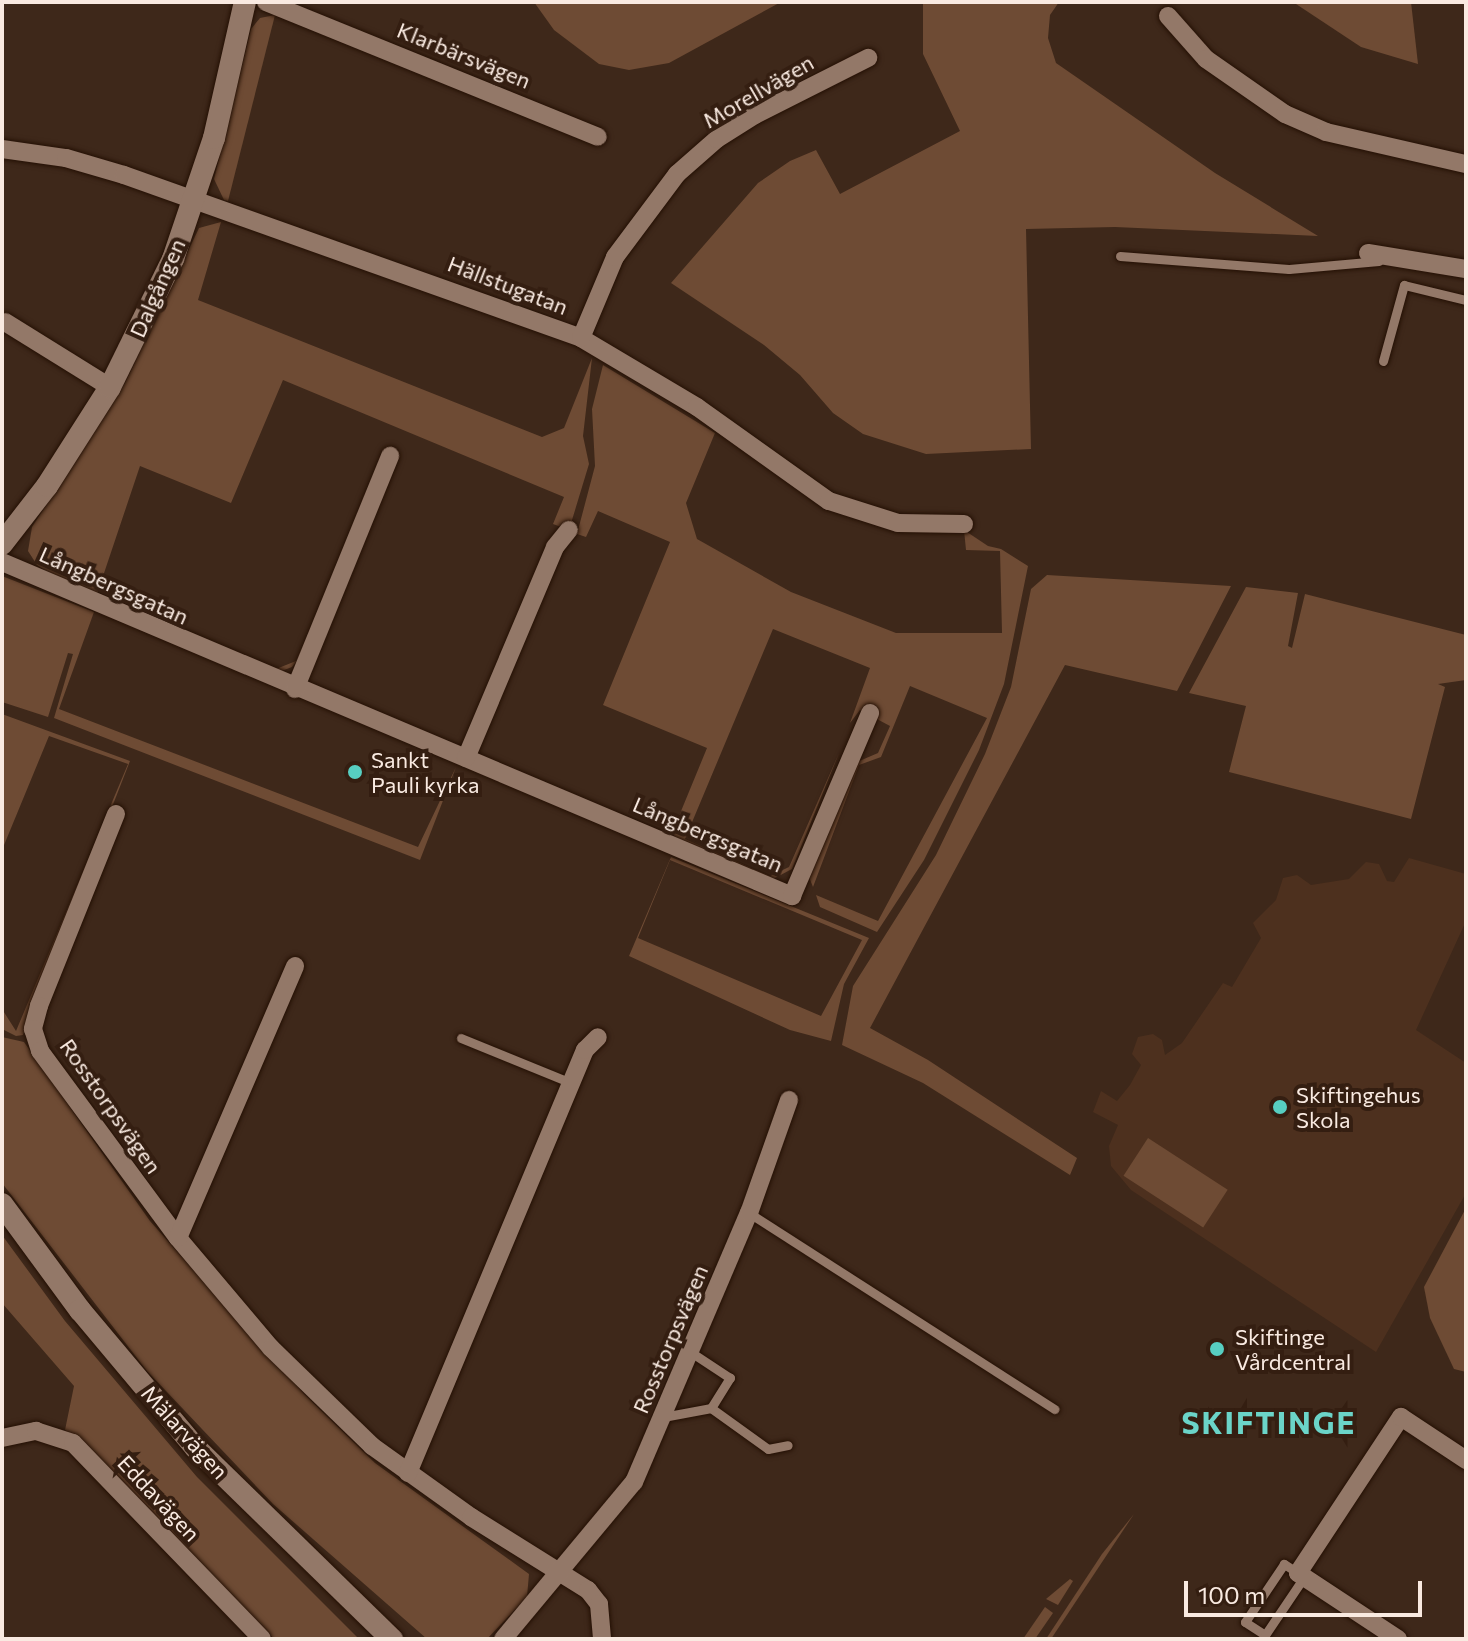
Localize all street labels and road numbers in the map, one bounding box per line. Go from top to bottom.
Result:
street label: Klarbärsvägen [393,16,535,94]
street label: Morellvägen [698,49,818,133]
street label: Dalgången [124,235,190,341]
street label: Hällstugatan [444,250,572,320]
street label: Långbergsgatan [35,540,193,630]
street label: Långbergsgatan [629,791,787,877]
street label: Rosstorpsvägen [55,1033,167,1179]
street label: Rosstorpsvägen [627,1261,713,1417]
street label: Mälarvägen [136,1380,234,1484]
street label: Eddavägen [112,1449,206,1547]

